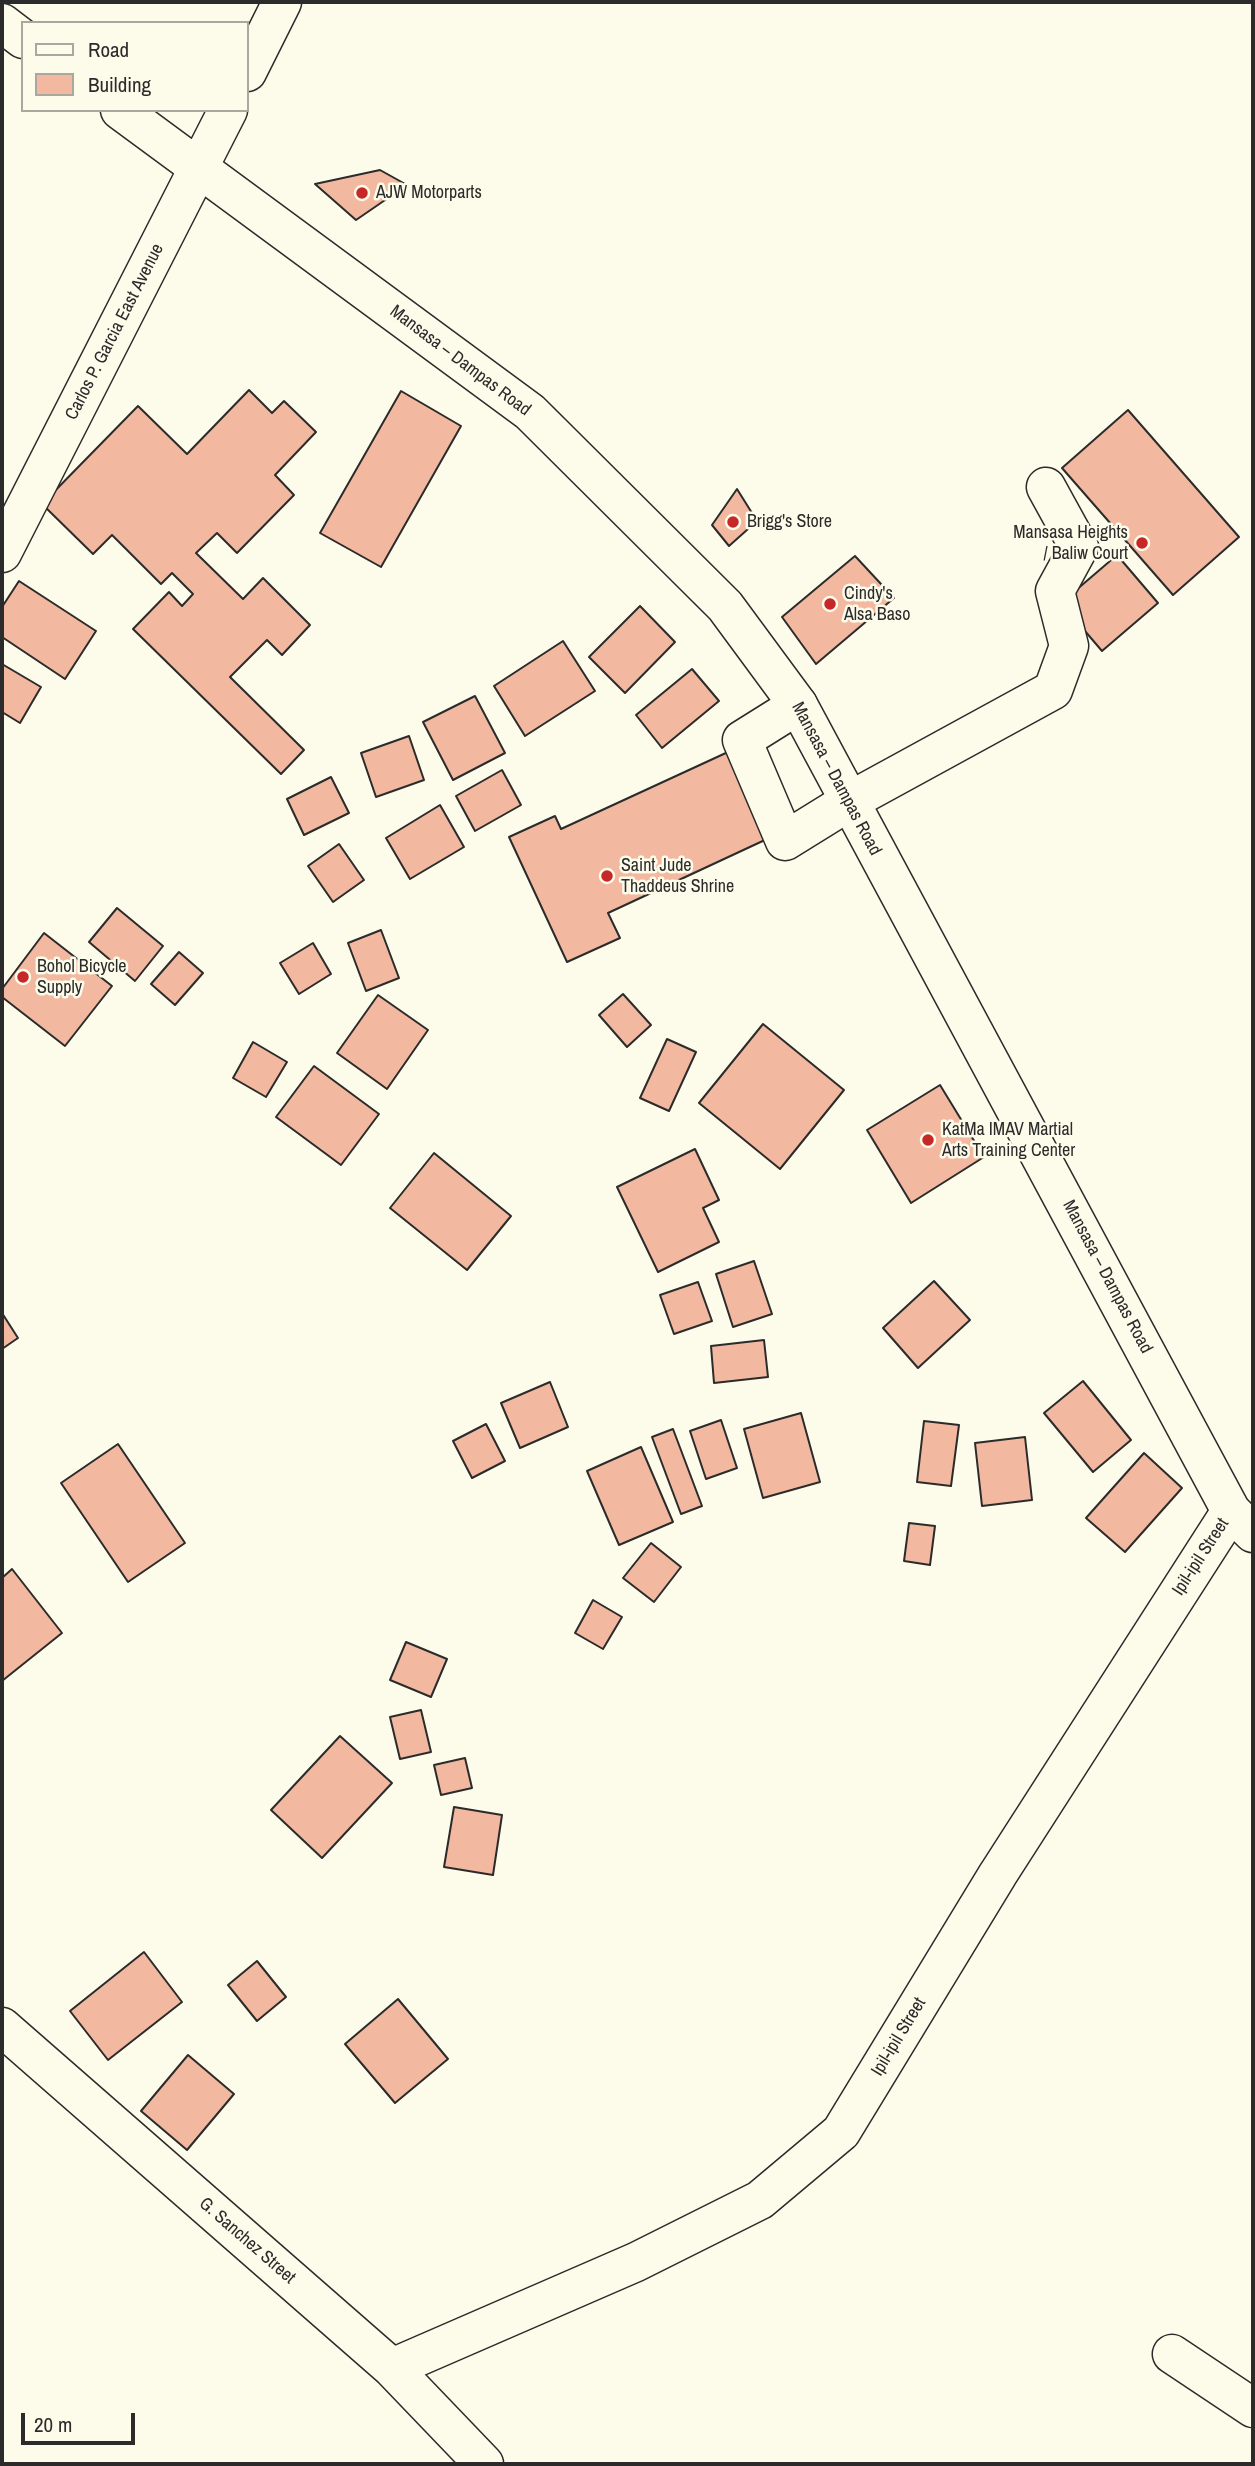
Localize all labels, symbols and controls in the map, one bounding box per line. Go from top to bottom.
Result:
legend [21,21,248,112]
text: Road [88,35,129,64]
text: Building [88,70,151,99]
place label: AJW Motorparts [376,182,482,204]
marker: AJW Motorparts [354,185,370,201]
street label: Carlos P. Garcia East Avenue [61,240,169,424]
street label: Mansasa – Dampas Road [385,301,535,421]
place label: Brigg's Store [747,511,832,533]
marker: Brigg's Store [725,514,741,530]
place label: Mansasa Heights / Baliw Court [1013,522,1128,564]
marker: Mansasa Heights / Baliw Court [1134,535,1150,551]
place label: Cindy's Alsa Baso [844,583,910,626]
marker: Cindy's Alsa Baso [822,596,838,612]
street label: Mansasa – Dampas Road [786,699,886,859]
place label: Saint Jude Thaddeus Shrine [621,855,734,898]
marker: Saint Jude Thaddeus Shrine [599,868,615,884]
place label: Bohol Bicycle Supply [37,956,126,998]
marker: Bohol Bicycle Supply [15,969,31,985]
place label: KatMa IMAV Martial Arts Training Center [942,1119,1075,1162]
marker: KatMa IMAV Martial Arts Training Center [920,1132,936,1148]
street label: Mansasa – Dampas Road [1057,1197,1157,1357]
street label: Ipil-ipil Street [1168,1514,1234,1600]
street label: Ipil-ipil Street [867,1994,931,2080]
street label: G. Sanchez Street [194,2193,300,2289]
scale bar [24,2400,138,2444]
text: 20 m [34,2410,72,2439]

